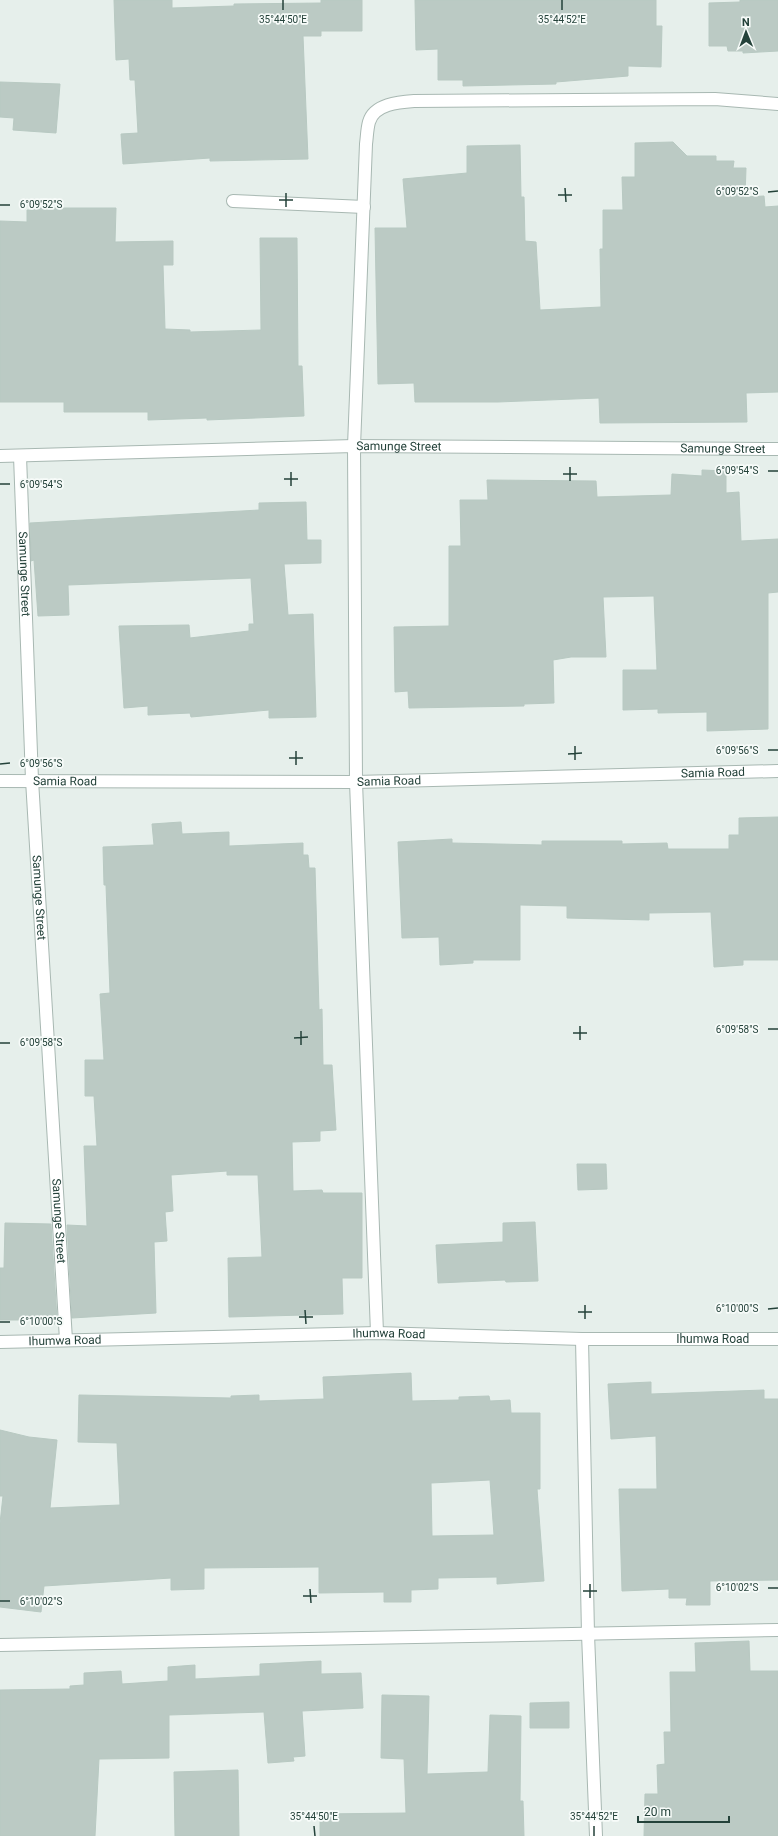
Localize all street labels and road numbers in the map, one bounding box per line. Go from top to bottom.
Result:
street label: Samunge Street [356,439,442,454]
street label: Samunge Street [680,441,766,456]
street label: Samunge Street [16,531,33,617]
street label: Samia Road [681,765,745,781]
street label: Samia Road [357,773,421,789]
street label: Samia Road [33,774,97,788]
street label: Samunge Street [30,855,49,941]
street label: Samunge Street [49,1178,68,1264]
street label: Ihumwa Road [352,1326,426,1341]
street label: Ihumwa Road [676,1332,749,1346]
street label: Ihumwa Road [28,1333,102,1348]

